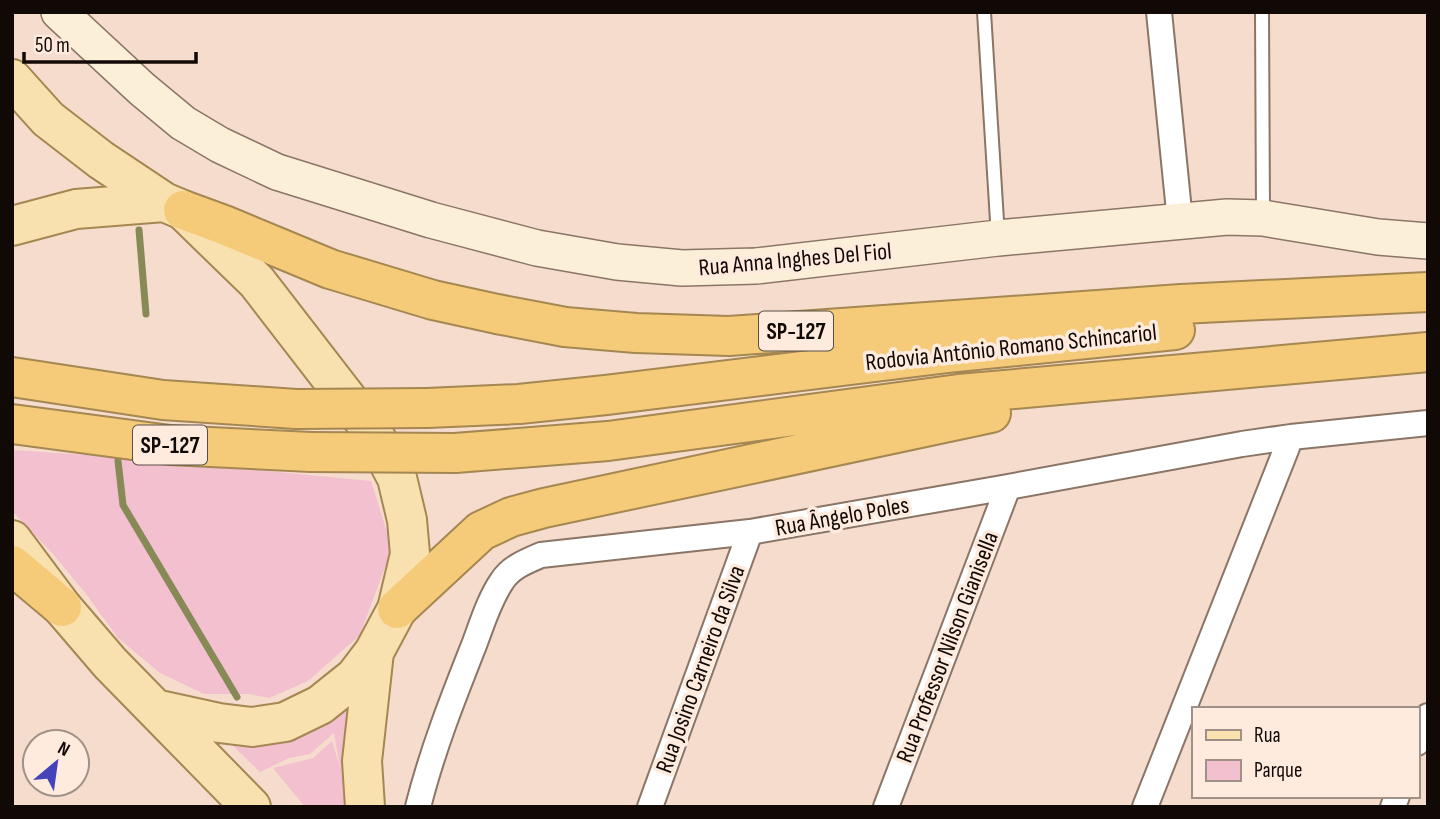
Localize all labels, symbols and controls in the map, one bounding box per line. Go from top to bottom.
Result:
scale bar [24,21,196,65]
text: 50 m [35,33,70,58]
street label: Rua Anna Inghes Del Fiol [697,237,893,282]
road number: SP-127 [759,312,833,350]
street label: Rodovia Antônio Romano Schincariol [864,318,1158,377]
road number: SP-127 [133,426,207,464]
street label: Rua Ângelo Poles [773,490,911,543]
street label: Rua Professor Nilson Gianisella [890,528,1005,767]
street label: Rua Josino Carneiro da Silva [649,561,751,777]
legend [1192,707,1419,798]
text: Rua [1254,723,1281,748]
north arrow [21,728,91,798]
text: N [53,737,74,762]
text: Parque [1254,758,1302,783]

